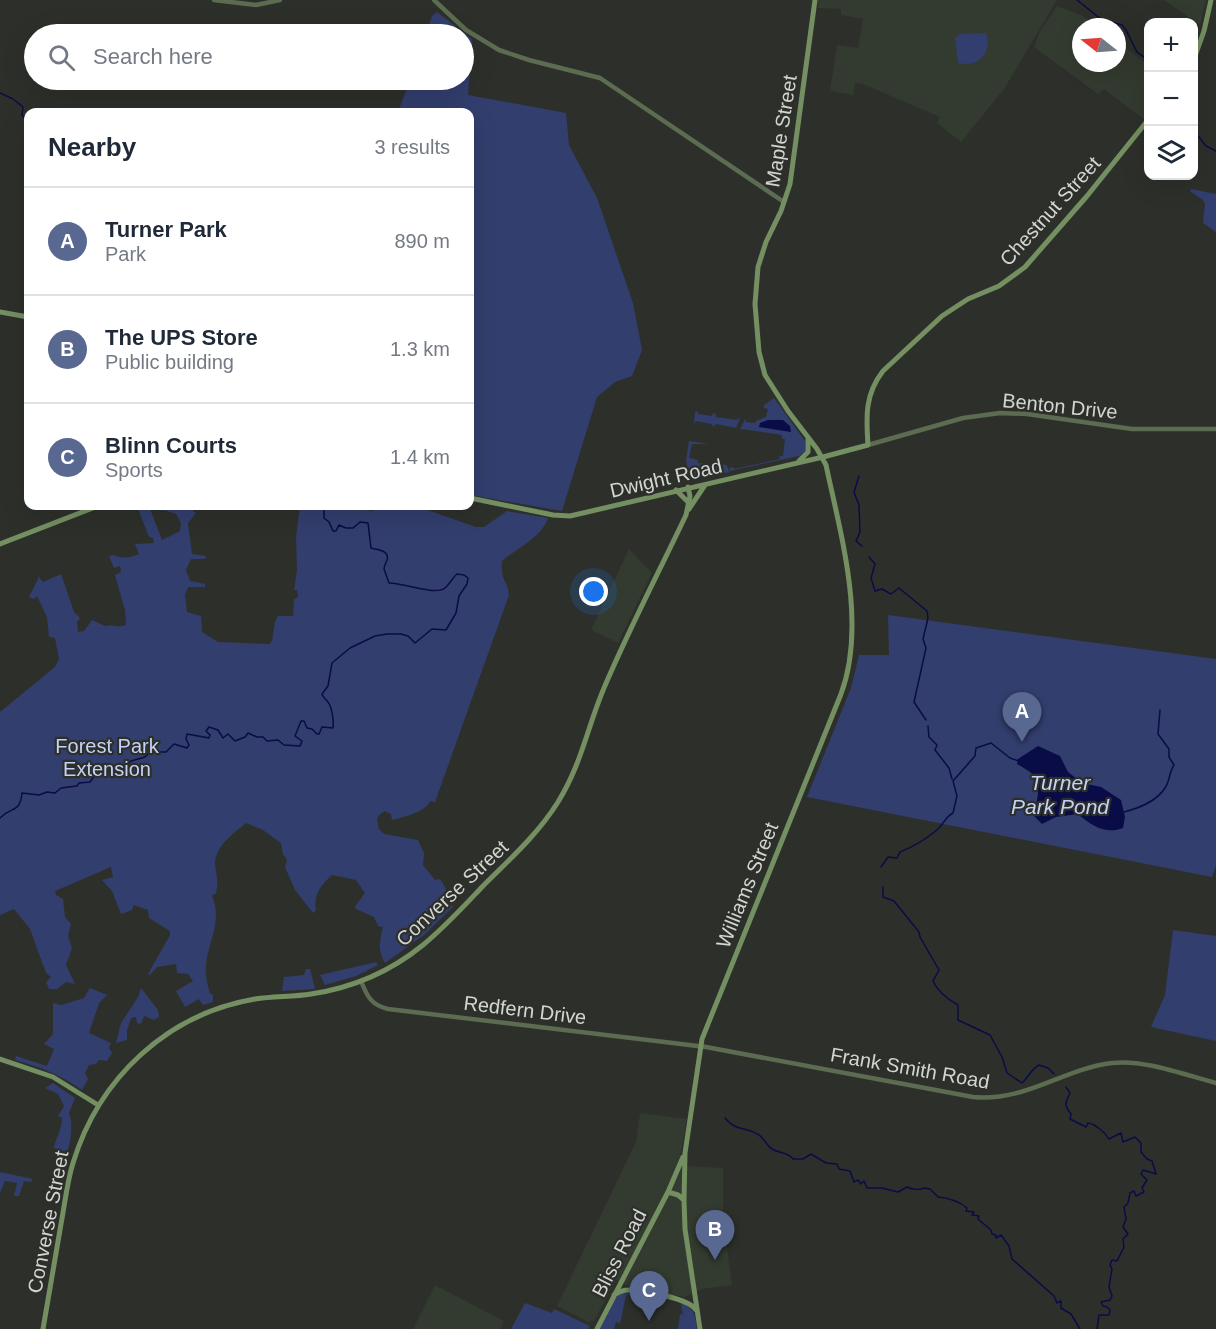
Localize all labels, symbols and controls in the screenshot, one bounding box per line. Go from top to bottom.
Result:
north arrow [1072,18,1126,72]
map controls [1144,18,1198,180]
button: + [1144,18,1198,72]
search box [24,24,474,90]
icon: search [45,41,78,74]
text: Search here [93,44,213,69]
button: − [1144,72,1198,126]
street label: Maple Street [761,73,801,189]
button: layers [1144,126,1198,180]
text: Nearby [48,132,136,162]
text: 3 results [374,136,450,158]
street label: Chestnut Street [995,152,1105,270]
text: Turner Park [105,217,227,242]
text: A [60,230,75,252]
text: 890 m [394,230,450,252]
text: Park [105,243,146,265]
text: The UPS Store [105,325,258,350]
text: B [60,338,75,360]
text: 1.3 km [390,338,450,360]
text: Public building [105,351,234,373]
street label: Benton Drive [1001,389,1119,423]
text: Blinn Courts [105,433,237,458]
text: C [60,446,75,468]
text: 1.4 km [390,446,450,468]
street label: Dwight Road [608,454,724,502]
text: Sports [105,459,163,481]
your location [579,577,608,606]
pin: A [1002,692,1042,742]
park label: Forest Park Extension [55,735,160,780]
water label: Turner Park Pond [1011,771,1110,818]
street label: Williams Street [712,819,782,951]
street label: Converse Street [392,835,513,950]
street label: Redfern Drive [462,992,588,1028]
street label: Frank Smith Road [829,1043,991,1093]
street label: Converse Street [23,1149,73,1295]
street label: Bliss Road [587,1205,651,1301]
pin: B [696,1210,734,1260]
pin: C [630,1272,668,1321]

